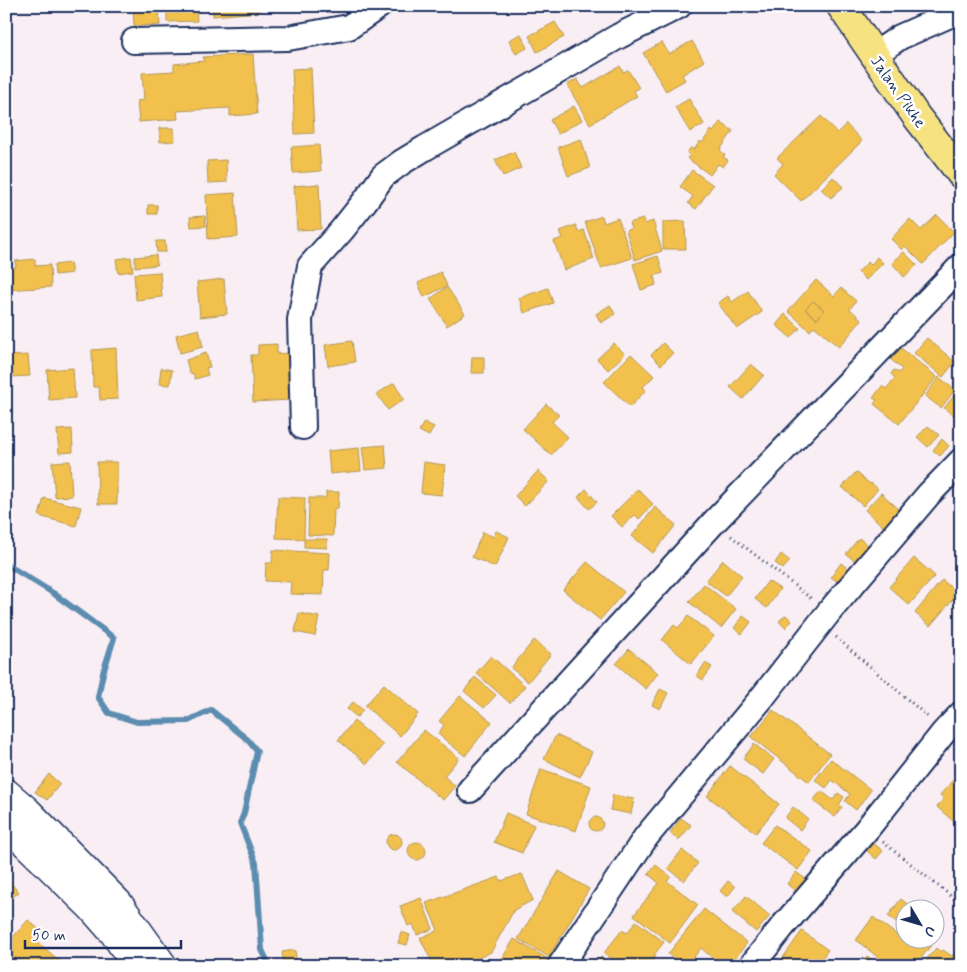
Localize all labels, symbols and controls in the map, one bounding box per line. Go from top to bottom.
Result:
street label: Jalan Pikhe [865,52,930,132]
north arrow [894,900,944,950]
scale bar [25,917,181,949]
text: U [920,922,939,941]
text: 50 m [32,926,66,946]

